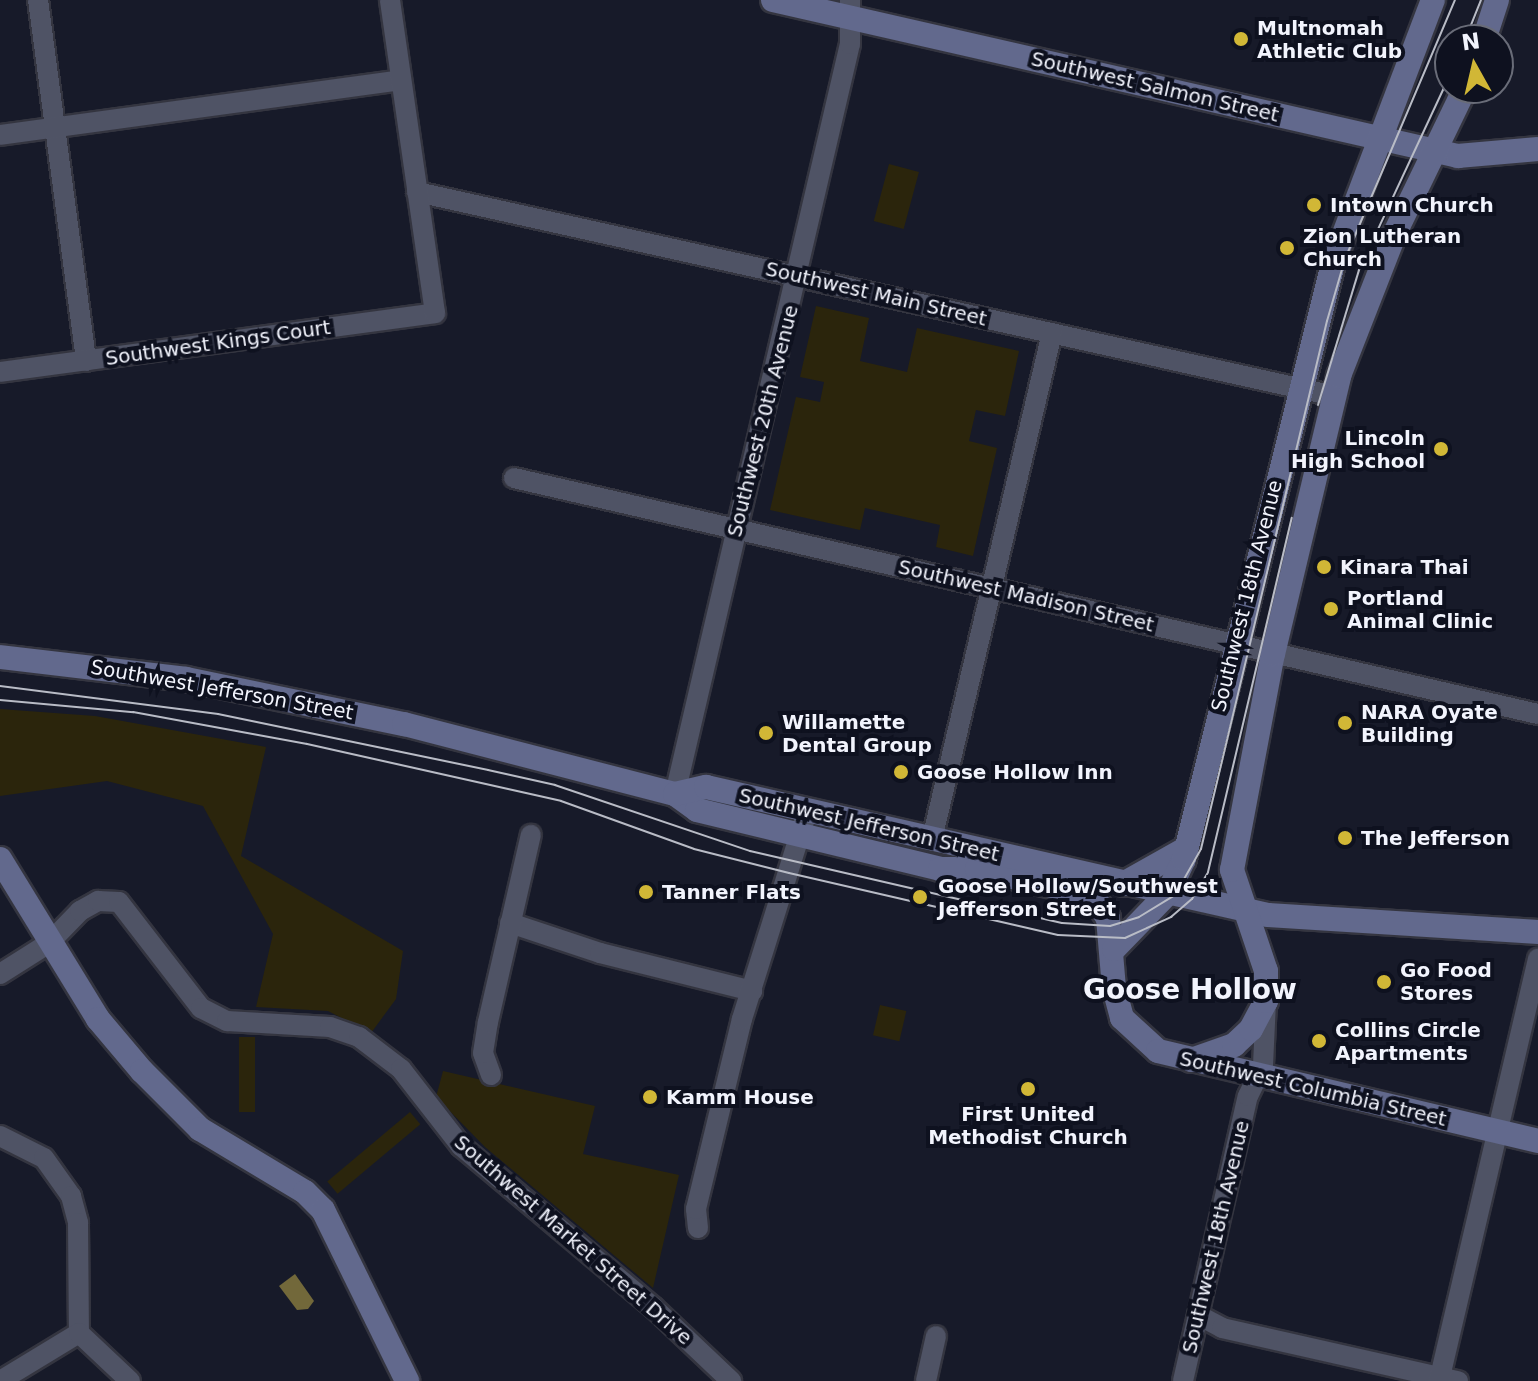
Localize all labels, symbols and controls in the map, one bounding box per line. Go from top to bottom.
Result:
place label: Multnomah Athletic Club [1257,16,1402,63]
north arrow [1434,24,1514,104]
text: N [1460,28,1482,55]
marker: Multnomah Athletic Club [1232,30,1250,48]
street label: Southwest Salmon Street [1029,47,1281,127]
place label: Intown Church [1330,193,1494,217]
marker: Intown Church [1305,196,1323,214]
place label: Zion Lutheran Church [1303,224,1461,271]
marker: Zion Lutheran Church [1278,239,1296,257]
street label: Southwest Main Street [763,257,989,331]
street label: Southwest 20th Avenue [723,303,803,539]
street label: Southwest Kings Court [104,315,332,371]
place label: Lincoln High School [1291,426,1425,473]
marker: Lincoln High School [1432,440,1450,458]
street label: Southwest 18th Avenue [1207,478,1287,714]
street label: Southwest Madison Street [896,555,1156,637]
place label: Kinara Thai [1340,555,1469,579]
marker: Kinara Thai [1315,558,1333,576]
place label: Portland Animal Clinic [1347,586,1493,633]
marker: Portland Animal Clinic [1322,600,1340,618]
street label: Southwest Jefferson Street [89,655,355,725]
place label: NARA Oyate Building [1361,700,1498,747]
place label: Willamette Dental Group [782,710,932,757]
marker: NARA Oyate Building [1336,714,1354,732]
marker: Willamette Dental Group [757,724,775,742]
place label: Goose Hollow Inn [917,760,1113,784]
marker: Goose Hollow Inn [892,763,910,781]
street label: Southwest Jefferson Street [737,783,1001,867]
place label: The Jefferson [1361,826,1510,850]
marker: The Jefferson [1336,829,1354,847]
place label: Goose Hollow/Southwest Jefferson Street [938,874,1218,921]
place label: Tanner Flats [662,880,801,904]
marker: Tanner Flats [637,883,655,901]
marker: Goose Hollow/Southwest Jefferson Street [909,886,931,908]
place label: Go Food Stores [1400,958,1492,1005]
district label: Goose Hollow [1083,973,1297,1007]
marker: Go Food Stores [1375,973,1393,991]
place label: Collins Circle Apartments [1335,1018,1481,1065]
marker: Collins Circle Apartments [1310,1032,1328,1050]
street label: Southwest Columbia Street [1177,1047,1449,1131]
marker: First United Methodist Church [1019,1080,1037,1098]
place label: Kamm House [666,1085,814,1109]
marker: Kamm House [641,1088,659,1106]
place label: First United Methodist Church [928,1102,1128,1149]
street label: Southwest 18th Avenue [1178,1118,1254,1356]
street label: Southwest Market Street Drive [449,1130,697,1350]

